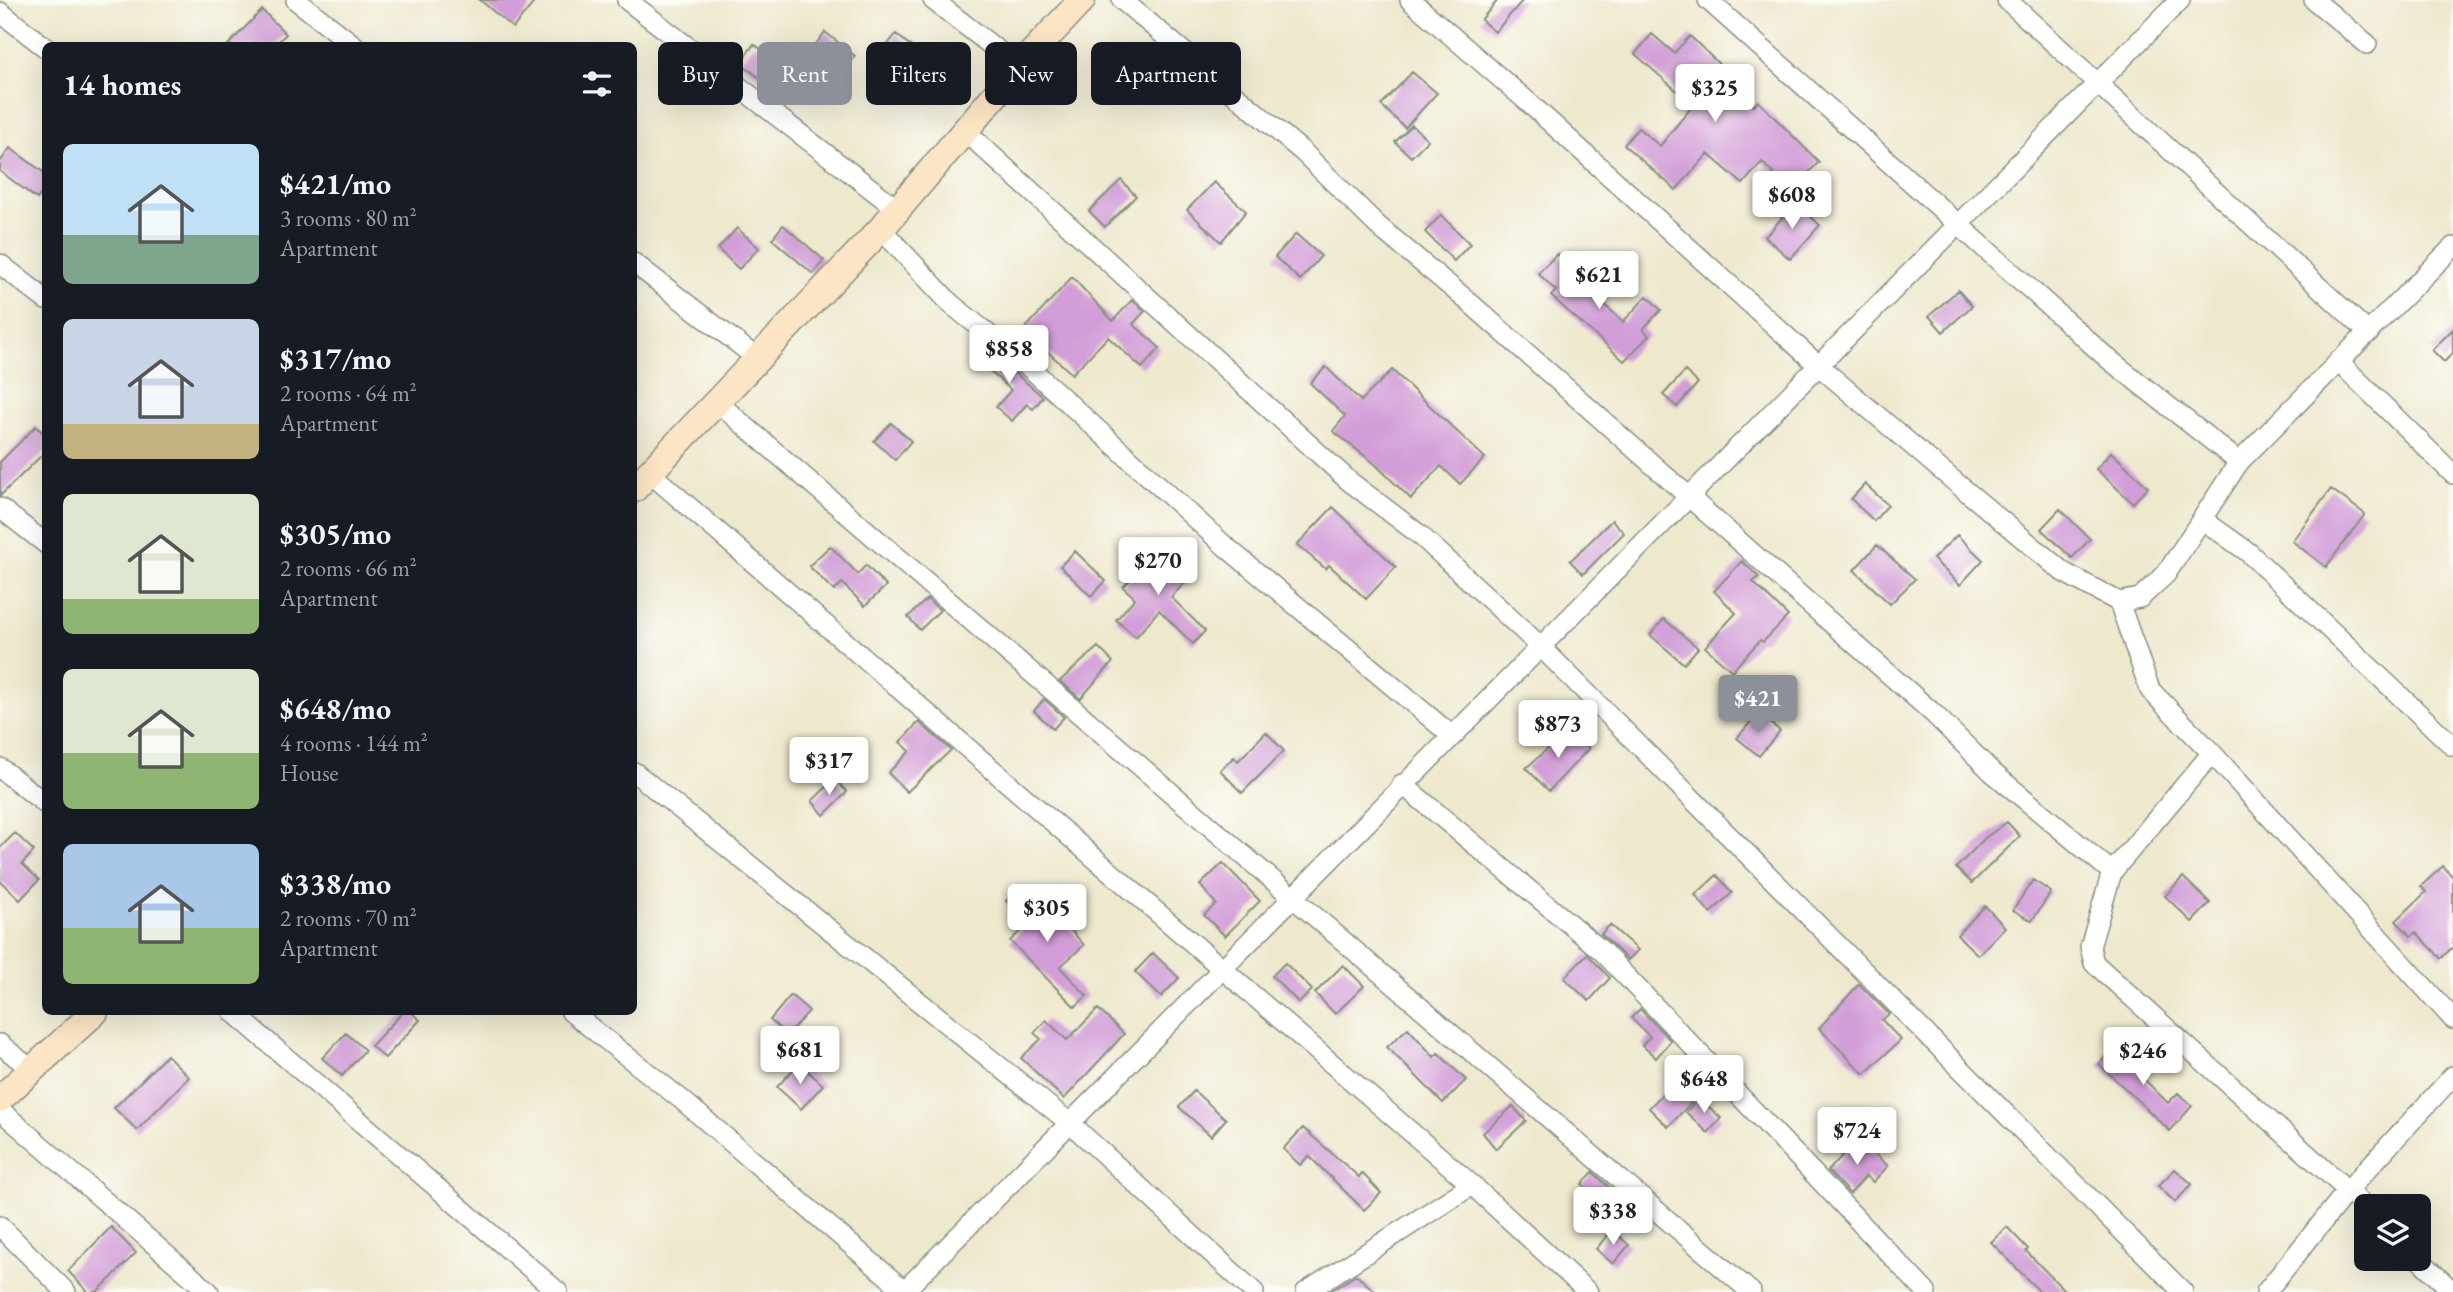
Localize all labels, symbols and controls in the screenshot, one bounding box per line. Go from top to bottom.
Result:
chip: Buy [658,42,743,105]
chip: Rent [757,42,852,105]
chip: Filters [866,42,971,105]
chip: New [985,42,1077,105]
chip: Apartment [1091,42,1241,105]
pin: $325 [1674,64,1756,124]
text: 14 homes [63,65,181,104]
icon: filters [578,65,616,103]
text: $325 [1691,72,1739,102]
text: $421/mo [280,164,391,203]
icon: home [119,172,203,256]
pin: $608 [1751,172,1833,231]
text: $608 [1768,179,1816,209]
text: 3 rooms · 80 m² [280,203,417,233]
text: Apartment [280,233,378,263]
pin: $621 [1558,252,1640,311]
text: $621 [1575,259,1623,289]
pin: $858 [968,326,1050,385]
text: $858 [985,333,1033,363]
text: $317/mo [280,339,391,378]
icon: home [119,347,203,431]
text: 2 rooms · 64 m² [280,378,417,408]
text: Apartment [280,408,378,438]
text: $305/mo [280,514,391,553]
icon: home [119,522,203,606]
pin: $270 [1117,538,1199,597]
text: $270 [1134,545,1182,575]
text: 2 rooms · 66 m² [280,553,417,583]
text: Apartment [280,583,378,613]
pin: $421 [1717,676,1799,735]
text: $421 [1734,683,1782,713]
text: $648/mo [280,689,391,728]
icon: home [119,697,203,781]
pin: $873 [1517,700,1599,760]
text: $873 [1534,708,1582,738]
text: 4 rooms · 144 m² [280,728,428,758]
pin: $317 [788,738,870,797]
text: $317 [805,745,853,775]
text: House [280,758,339,788]
text: $338/mo [280,864,391,903]
icon: home [119,872,203,956]
pin: $305 [1006,884,1088,944]
text: $305 [1023,892,1071,922]
text: 2 rooms · 70 m² [280,903,417,933]
text: Apartment [280,933,378,963]
pin: $681 [759,1026,841,1086]
pin: $246 [2102,1028,2184,1087]
text: $681 [776,1034,824,1064]
text: $246 [2119,1035,2167,1065]
pin: $648 [1663,1056,1745,1115]
text: $648 [1680,1063,1728,1093]
pin: $724 [1816,1108,1898,1167]
text: $724 [1833,1115,1881,1145]
pin: $338 [1572,1188,1654,1247]
map controls [2354,1194,2431,1271]
button: layers [2354,1194,2431,1271]
text: $338 [1589,1195,1637,1225]

